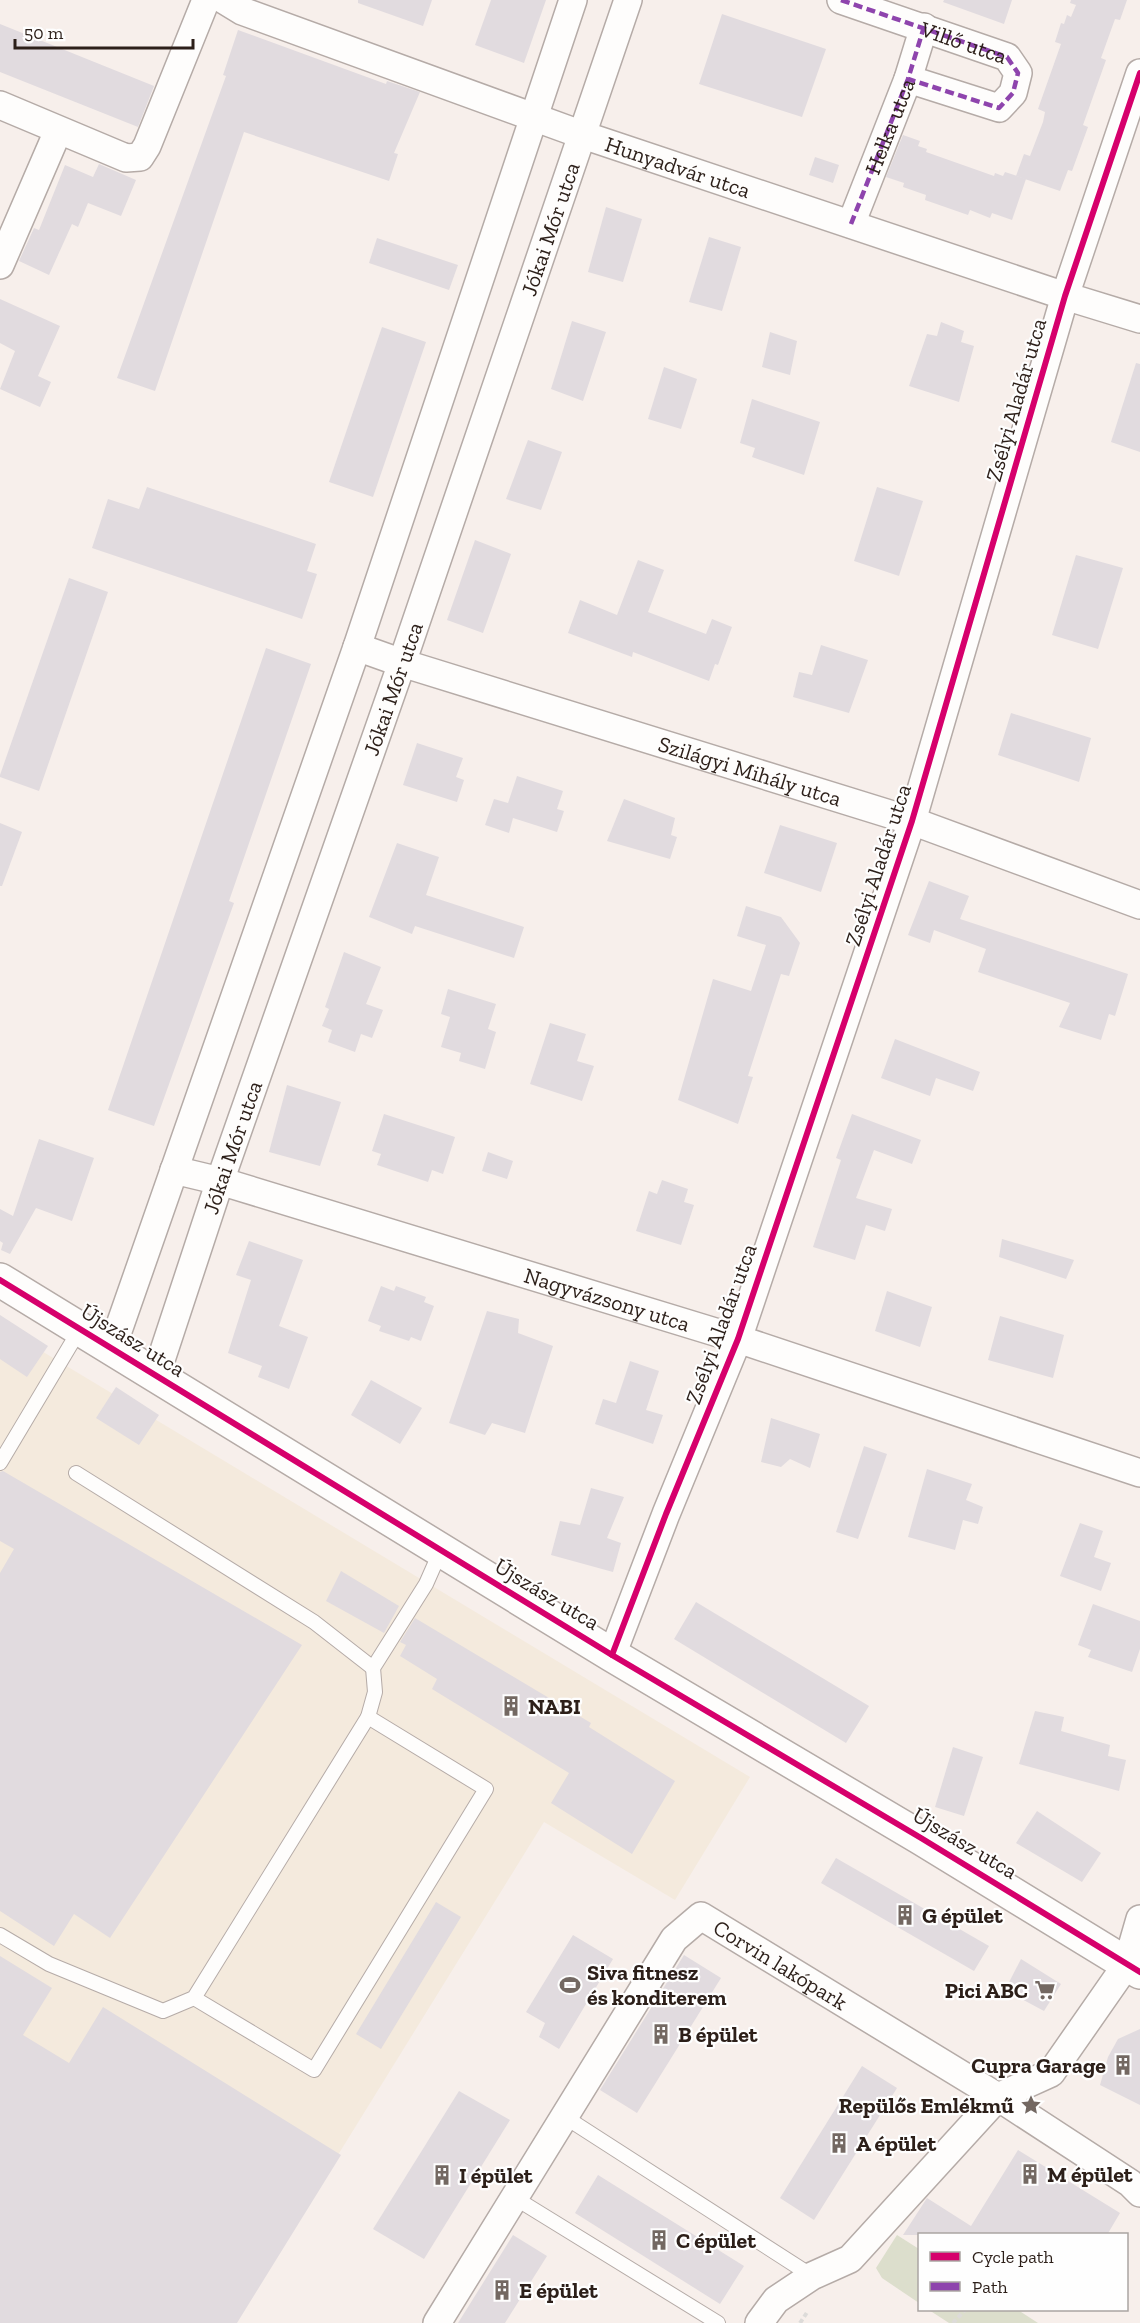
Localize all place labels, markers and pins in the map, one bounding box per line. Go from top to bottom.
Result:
place label: NABI [528,1693,581,1720]
building icon: NABI [499,1694,523,1718]
place label: G épület [922,1902,1003,1929]
building icon: G épület [893,1903,917,1927]
place label: Siva fitnesz és konditerem [587,1959,727,2011]
sports icon: Siva fitnesz és konditerem [558,1973,582,1997]
place label: Pici ABC [945,1977,1028,2004]
supermarket icon: Pici ABC [1033,1978,1057,2002]
place label: B épület [678,2021,758,2048]
building icon: B épület [649,2022,673,2046]
place label: Cupra Garage [971,2052,1106,2079]
building icon: Cupra Garage [1111,2053,1135,2077]
place label: Repülős Emlékmű [839,2092,1014,2119]
place icon: Repülős Emlékmű [1019,2093,1043,2117]
place label: A épület [856,2130,937,2157]
building icon: A épület [827,2131,851,2155]
place label: M épület [1047,2161,1133,2188]
place label: I épület [459,2162,533,2189]
building icon: M épület [1018,2162,1042,2186]
building icon: I épület [430,2163,454,2187]
place label: C épület [676,2227,756,2254]
building icon: C épület [647,2228,671,2252]
place label: E épület [519,2277,598,2304]
building icon: E épület [490,2278,514,2302]

